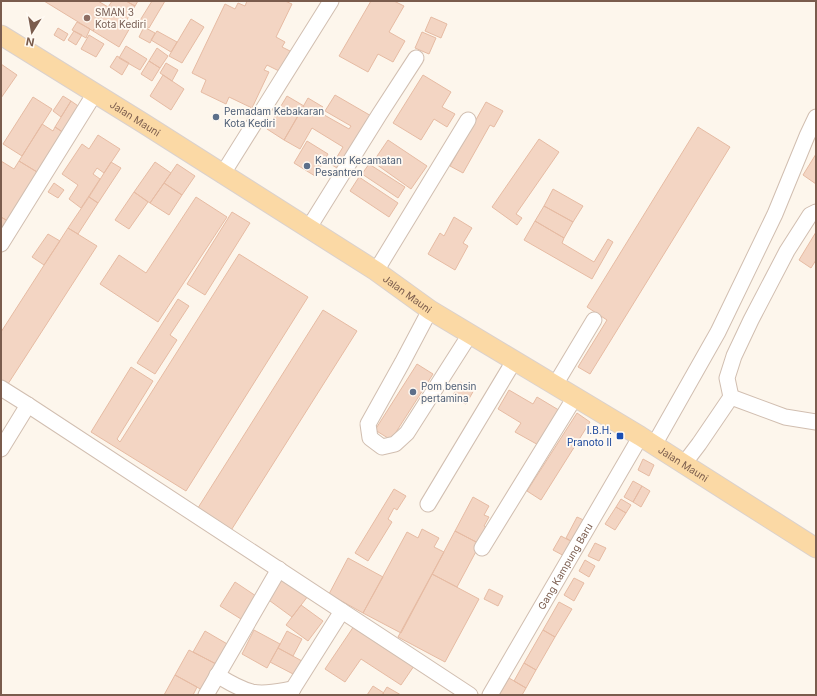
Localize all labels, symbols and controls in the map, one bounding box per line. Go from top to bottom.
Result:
place label: SMAN 3 Kota Kediri [95,6,146,30]
north arrow [12,12,52,52]
marker: SMAN 3 Kota Kediri [82,13,92,23]
text: N [25,34,36,49]
street label: Jalan Mauni [108,98,163,139]
place label: Pemadam Kebakaran Kota Kediri [224,105,324,129]
marker: Pemadam Kebakaran Kota Kediri [211,112,221,122]
place label: Kantor Kecamatan Pesantren [315,154,402,178]
marker: Kantor Kecamatan Pesantren [302,161,312,171]
street label: Jalan Mauni [381,272,434,315]
place label: Pom bensin pertamina [421,380,476,404]
marker: Pom bensin pertamina [408,387,418,397]
place label: I.B.H. Pranoto II [567,424,612,448]
marker: I.B.H. Pranoto II [615,431,625,441]
street label: Jalan Mauni [656,443,711,484]
street label: Gang Kampung Baru [535,521,595,612]

